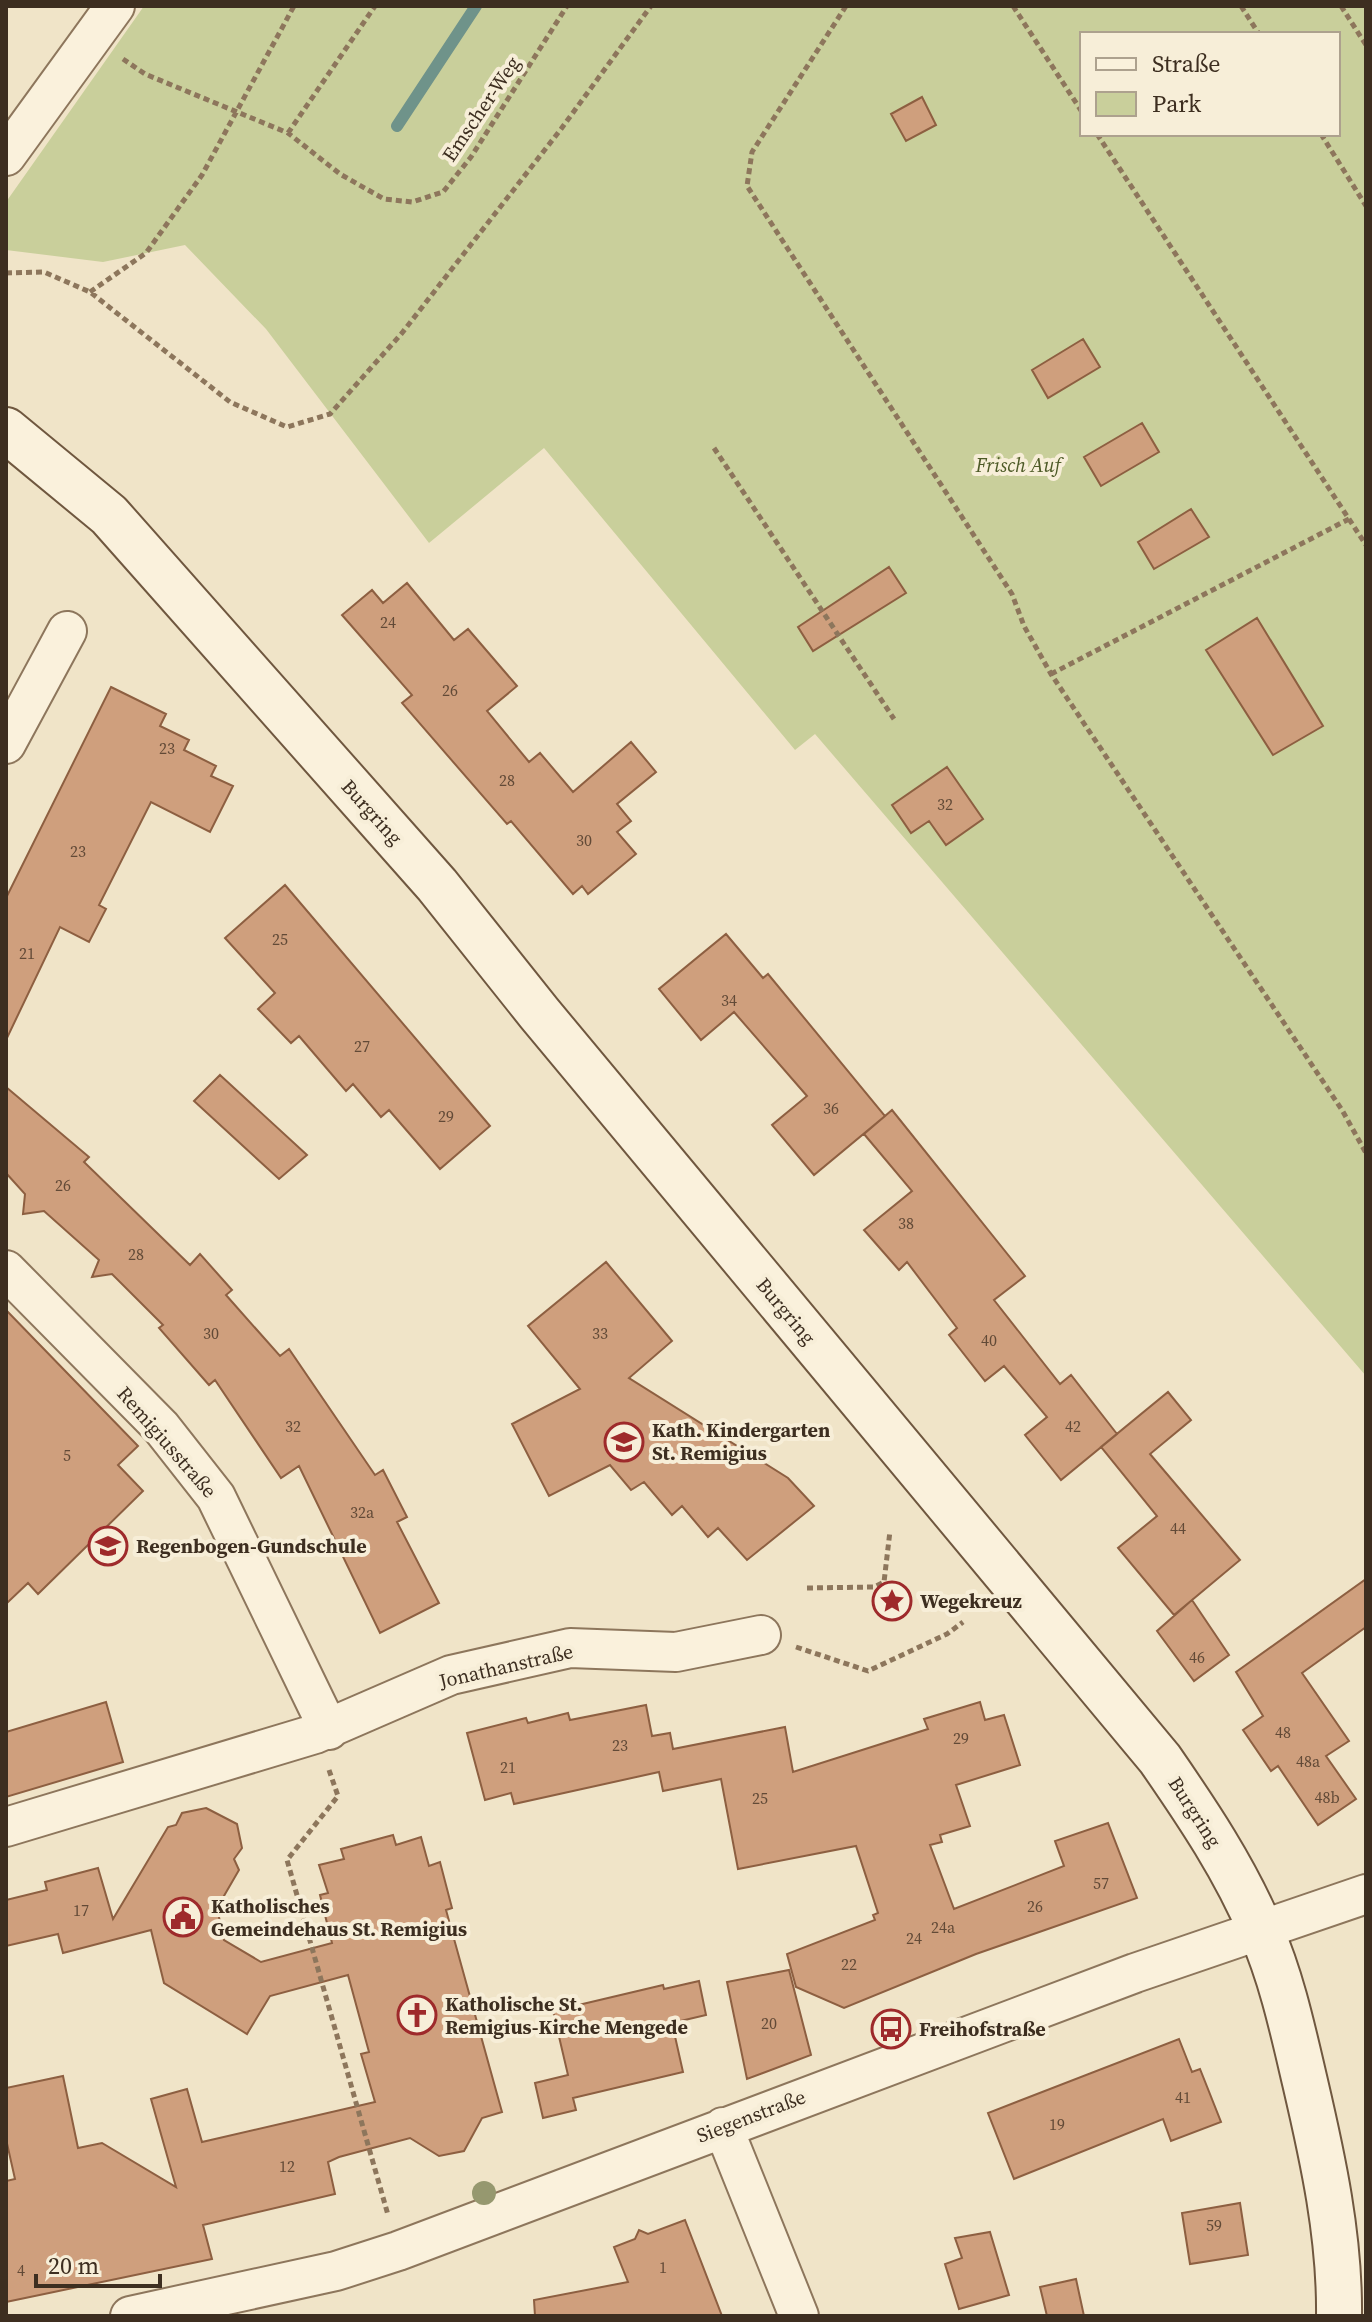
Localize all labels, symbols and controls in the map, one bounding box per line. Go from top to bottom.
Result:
legend [1080,32,1340,136]
text: Straße [1152,47,1220,80]
street label: Emscher-Weg [435,51,527,167]
text: Park [1152,87,1202,120]
park label: Frisch Auf [974,451,1065,479]
house number: 24 [380,611,396,633]
house number: 26 [442,679,458,701]
house number: 23 [159,737,175,759]
house number: 28 [499,769,515,791]
street label: Burgring [335,773,409,851]
house number: 32 [937,793,953,815]
house number: 30 [576,829,592,851]
house number: 23 [70,840,86,862]
house number: 25 [272,928,288,950]
house number: 21 [19,942,35,964]
house number: 34 [721,989,737,1011]
house number: 27 [354,1035,370,1057]
house number: 36 [823,1097,839,1119]
house number: 29 [438,1105,454,1127]
house number: 26 [55,1174,71,1196]
house number: 38 [898,1212,914,1234]
house number: 28 [128,1243,144,1265]
street label: Burgring [750,1272,822,1350]
house number: 30 [203,1322,219,1344]
house number: 33 [592,1322,608,1344]
house number: 40 [981,1329,997,1351]
street label: Remigiusstraße [111,1380,223,1504]
house number: 32 [285,1415,301,1437]
house number: 42 [1065,1415,1081,1437]
place label: Kath. Kindergarten St. Remigius [652,1416,830,1467]
school or university icon: Kath. Kindergarten St. Remigius [603,1421,645,1463]
house number: 5 [63,1444,71,1466]
house number: 32a [350,1501,375,1523]
house number: 44 [1170,1517,1186,1539]
school or university icon: Regenbogen-Gundschule [87,1525,129,1567]
place label: Regenbogen-Gundschule [136,1532,367,1560]
place icon: Wegekreuz [871,1580,913,1622]
place label: Wegekreuz [920,1587,1022,1615]
street label: Jonathanstraße [435,1637,576,1695]
house number: 46 [1189,1646,1205,1668]
house number: 48 [1275,1721,1291,1743]
house number: 29 [953,1727,969,1749]
house number: 23 [612,1734,628,1756]
house number: 48a [1296,1750,1321,1772]
house number: 21 [500,1756,516,1778]
street label: Burgring [1162,1771,1228,1853]
house number: 48b [1314,1786,1340,1808]
house number: 25 [752,1787,768,1809]
house number: 57 [1093,1872,1109,1894]
place label: Katholisches Gemeindehaus St. Remigius [211,1892,467,1943]
house number: 26 [1027,1895,1043,1917]
public building icon: Katholisches Gemeindehaus St. Remigius [162,1896,204,1938]
house number: 17 [73,1899,89,1921]
house number: 24a [931,1916,956,1938]
house number: 24 [906,1927,922,1949]
house number: 22 [841,1953,857,1975]
place label: Katholische St. Remigius-Kirche Mengede [445,1990,688,2041]
church icon: Katholische St. Remigius-Kirche Mengede [396,1994,438,2036]
bus stop icon: Freihofstraße [870,2008,912,2050]
house number: 20 [761,2012,777,2034]
place label: Freihofstraße [919,2015,1046,2043]
street label: Siegenstraße [693,2082,809,2150]
house number: 41 [1175,2086,1191,2108]
house number: 19 [1049,2113,1065,2135]
house number: 12 [279,2155,295,2177]
house number: 59 [1206,2214,1222,2236]
scale bar [36,2238,160,2288]
text: 20 m [48,2249,99,2282]
house number: 1 [659,2256,667,2278]
house number: 4 [17,2259,25,2281]

